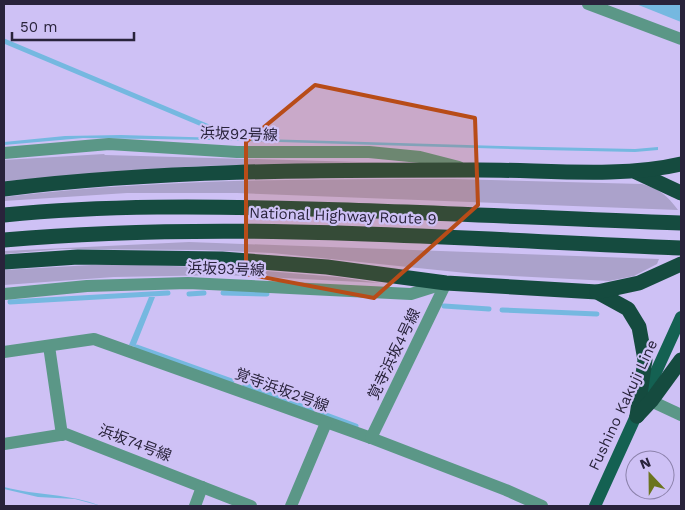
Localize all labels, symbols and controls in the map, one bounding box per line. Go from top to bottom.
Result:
scale bar [12,10,135,42]
text: 50 m [20,18,57,36]
street label: 浜坂92号線 [200,124,278,144]
street label: National Highway Route 9 [249,204,437,228]
street label: 浜坂93号線 [187,259,265,279]
street label: 覚寺浜坂4号線 [364,305,424,403]
street label: Fushino Kakuji Line [585,337,661,473]
street label: 覚寺浜坂2号線 [233,365,331,415]
street label: 浜坂74号線 [96,421,174,465]
north arrow [625,450,675,500]
text: N [637,454,653,472]

